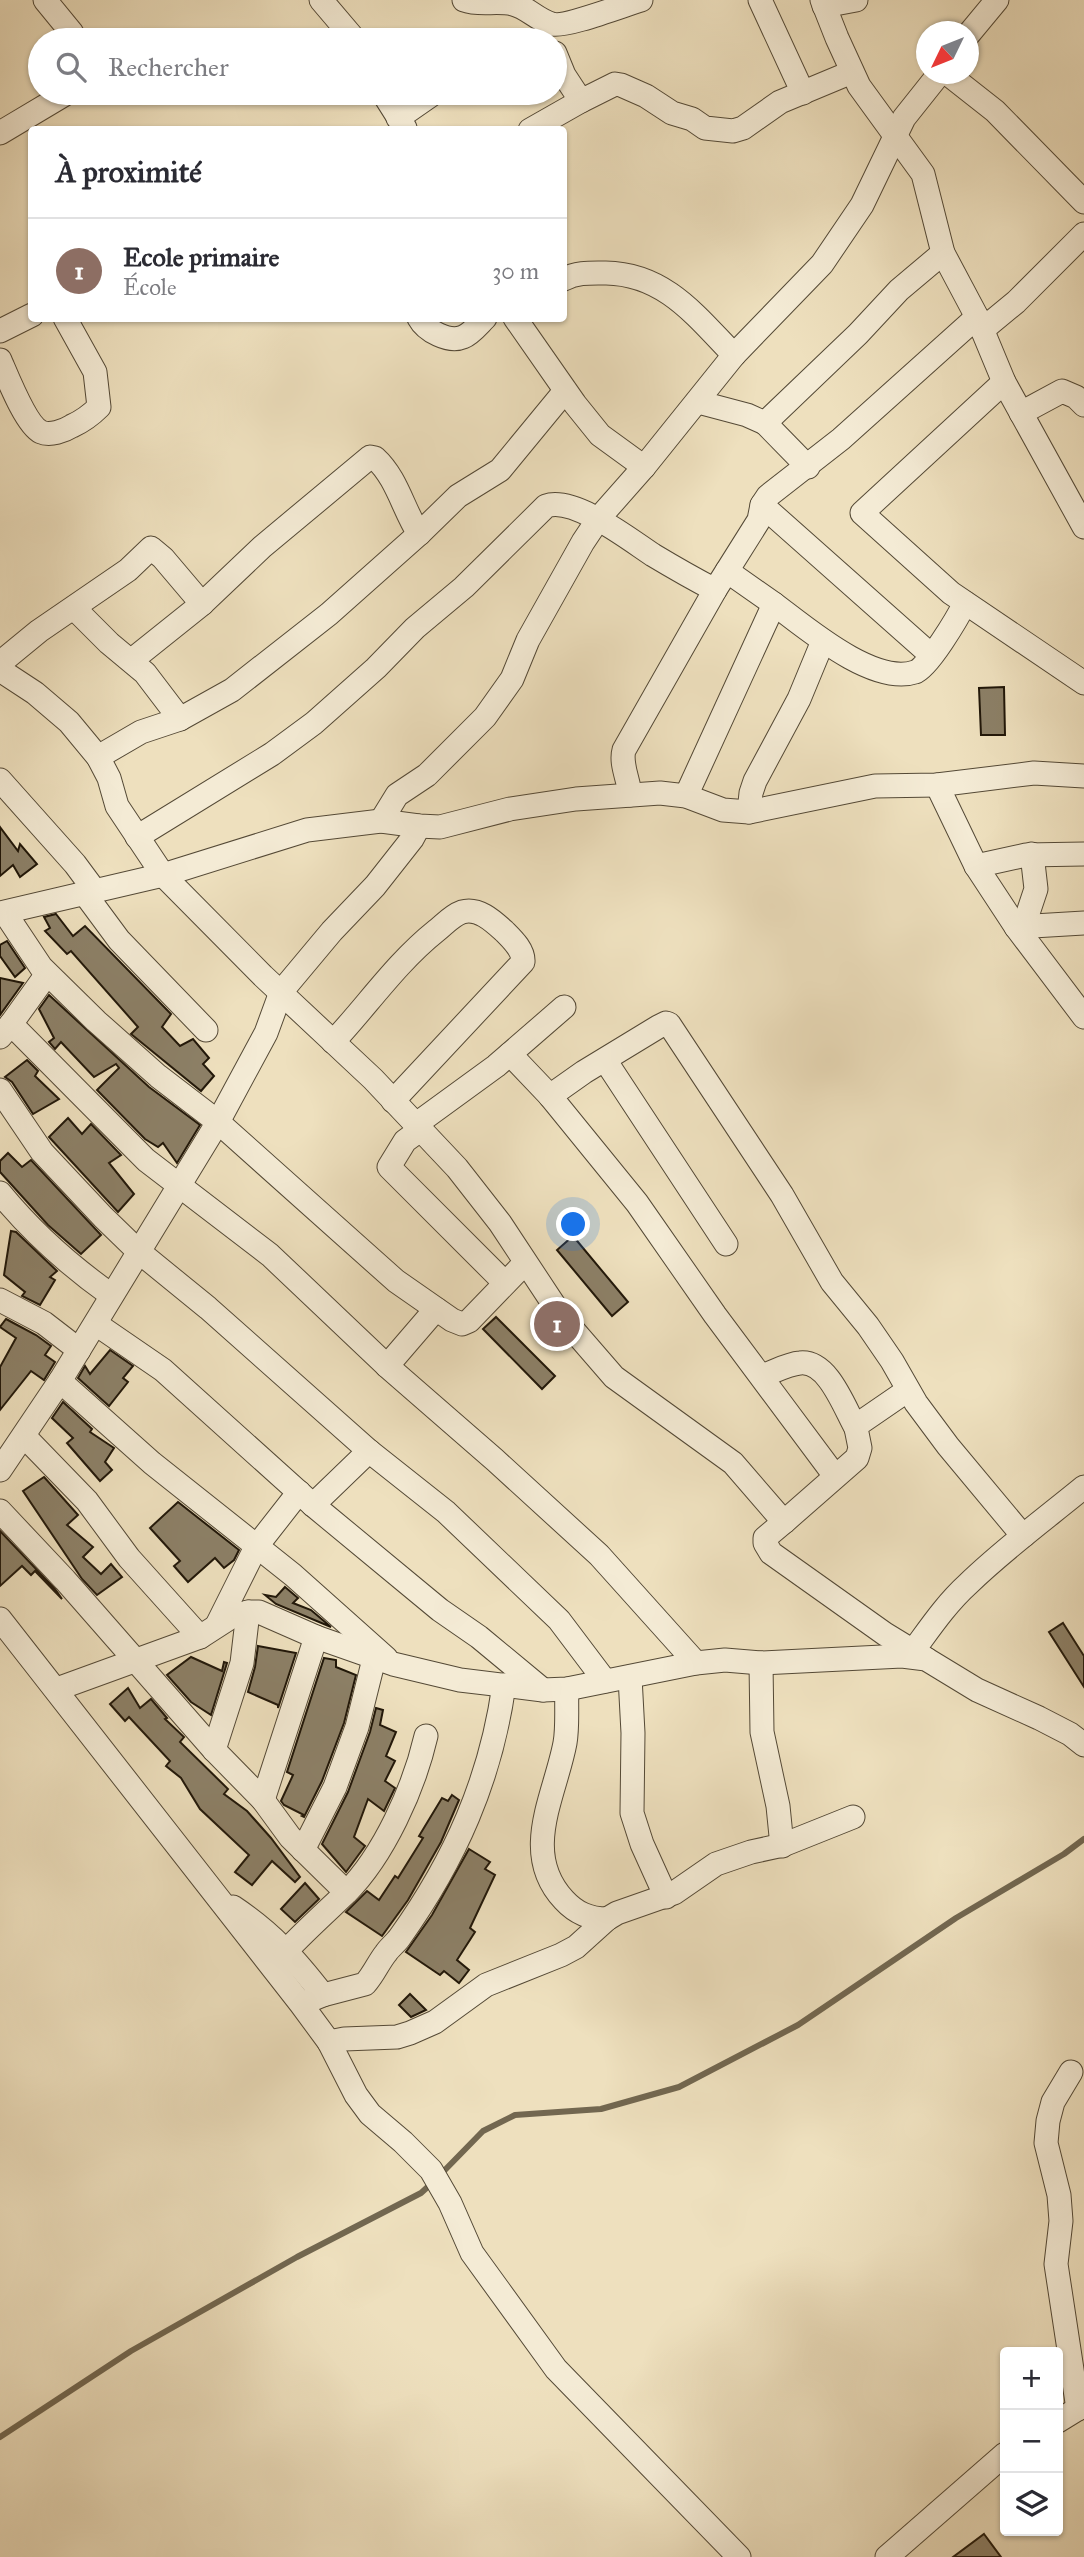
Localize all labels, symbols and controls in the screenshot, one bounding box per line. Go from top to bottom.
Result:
north arrow [916,21,979,84]
search box [28,28,567,105]
icon: search [52,48,90,86]
text: Rechercher [108,51,229,83]
text: À proximité [56,154,202,190]
text: Ecole primaire [123,241,279,273]
text: 1 [74,257,84,285]
text: 30 m [492,257,539,285]
text: École [123,273,177,301]
your location [556,1207,590,1241]
pin: 1 [534,1298,580,1350]
map controls [1000,2347,1063,2536]
button: + [1000,2347,1063,2410]
button: − [1000,2410,1063,2473]
button: layers [1000,2473,1063,2536]

